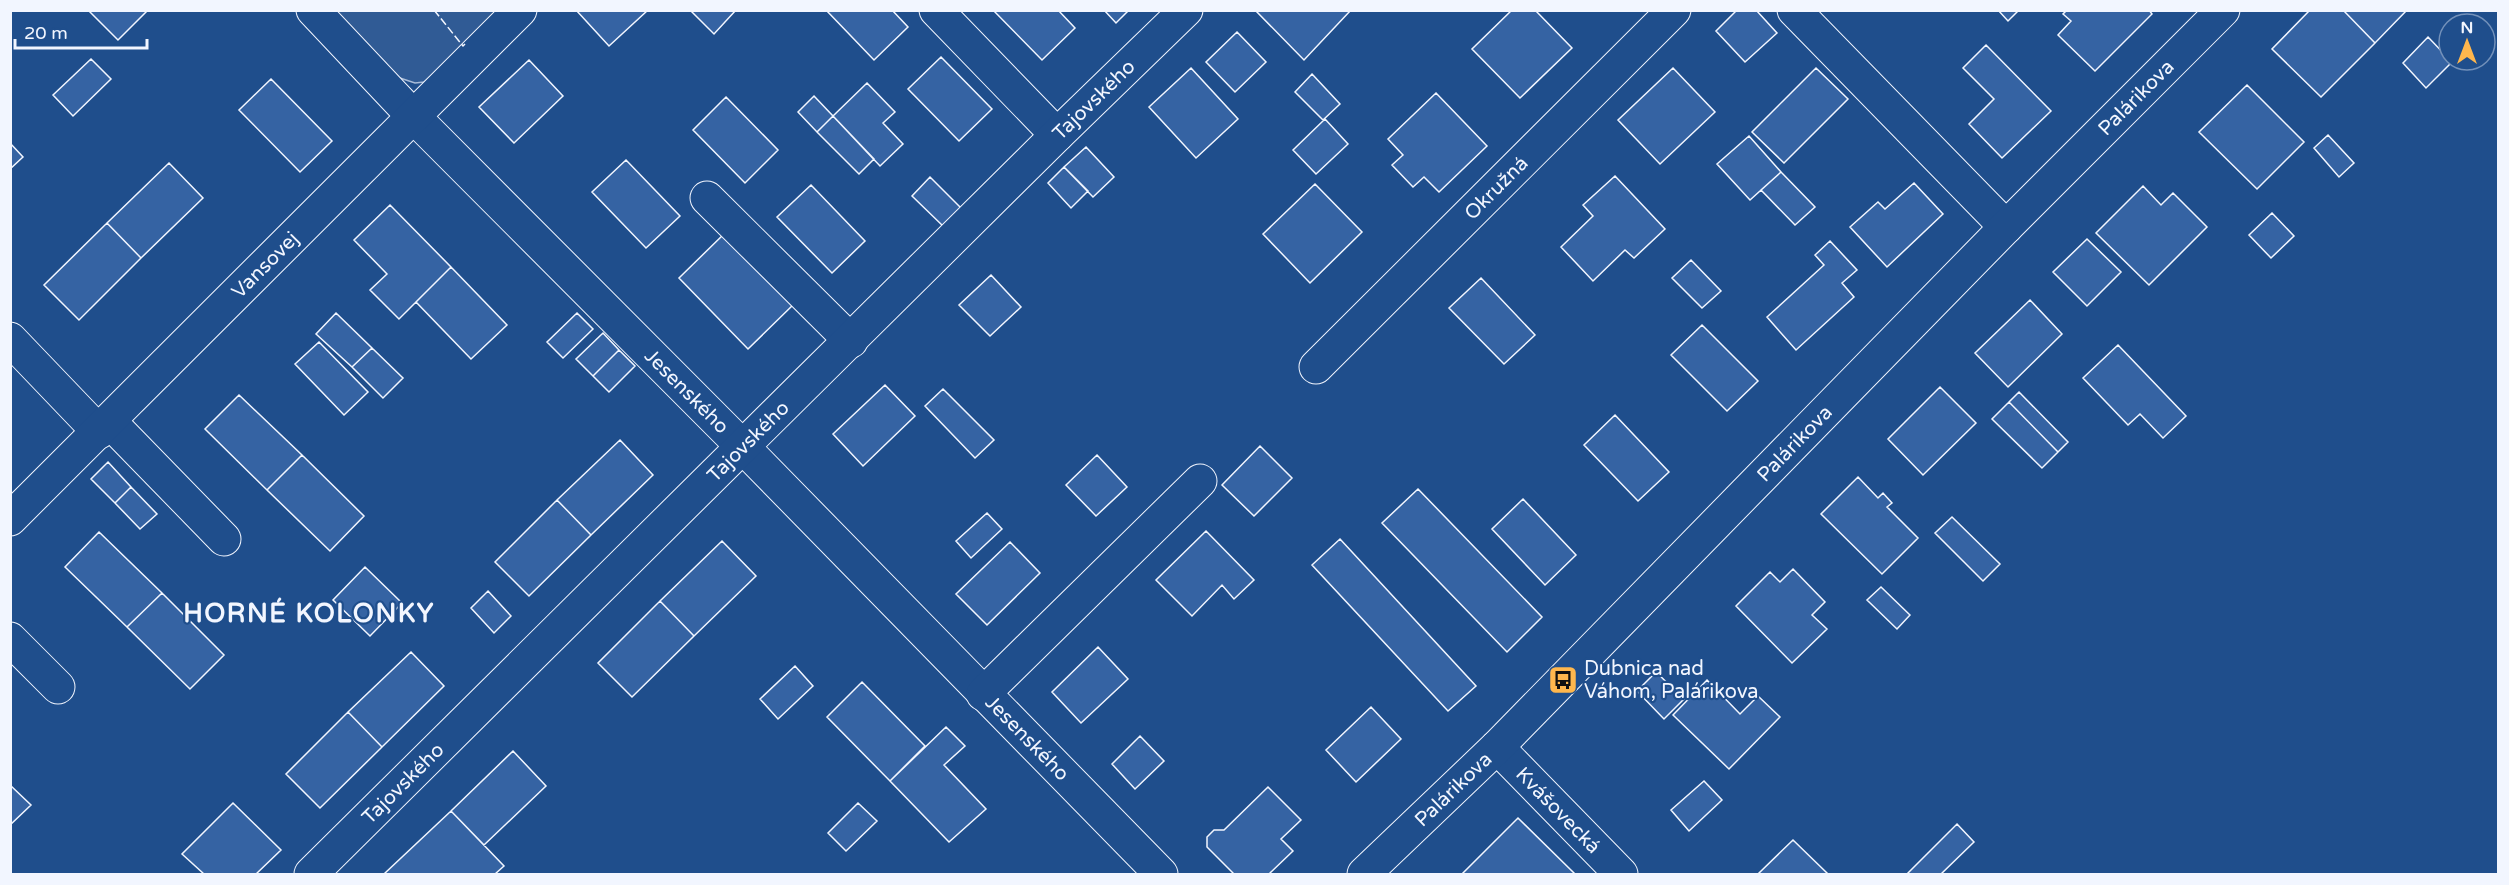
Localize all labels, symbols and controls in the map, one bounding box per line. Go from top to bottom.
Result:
scale bar [15,12,147,50]
north arrow [2437,12,2497,72]
text: N [2461,18,2473,38]
text: 20 m [24,22,68,44]
street label: Tajovského [1048,55,1141,146]
street label: Palárikova [2093,55,2179,141]
street label: Okružná [1460,152,1533,225]
street label: Vansovej [227,227,304,304]
street label: Jesenského [639,344,734,439]
street label: Tajovského [703,396,795,488]
street label: Palárikova [1752,401,1838,487]
district label: HORNÉ KOLONKY [183,597,435,629]
place label: Dubnica nad Váhom, Palárikova [1584,657,1759,704]
bus stop icon: Dubnica nad Váhom, Palárikova [1547,664,1579,696]
street label: Jesenského [980,691,1074,786]
street label: Tajovského [357,738,449,830]
street label: Palárikova [1410,747,1497,832]
street label: Kvášovecká [1510,762,1605,859]

